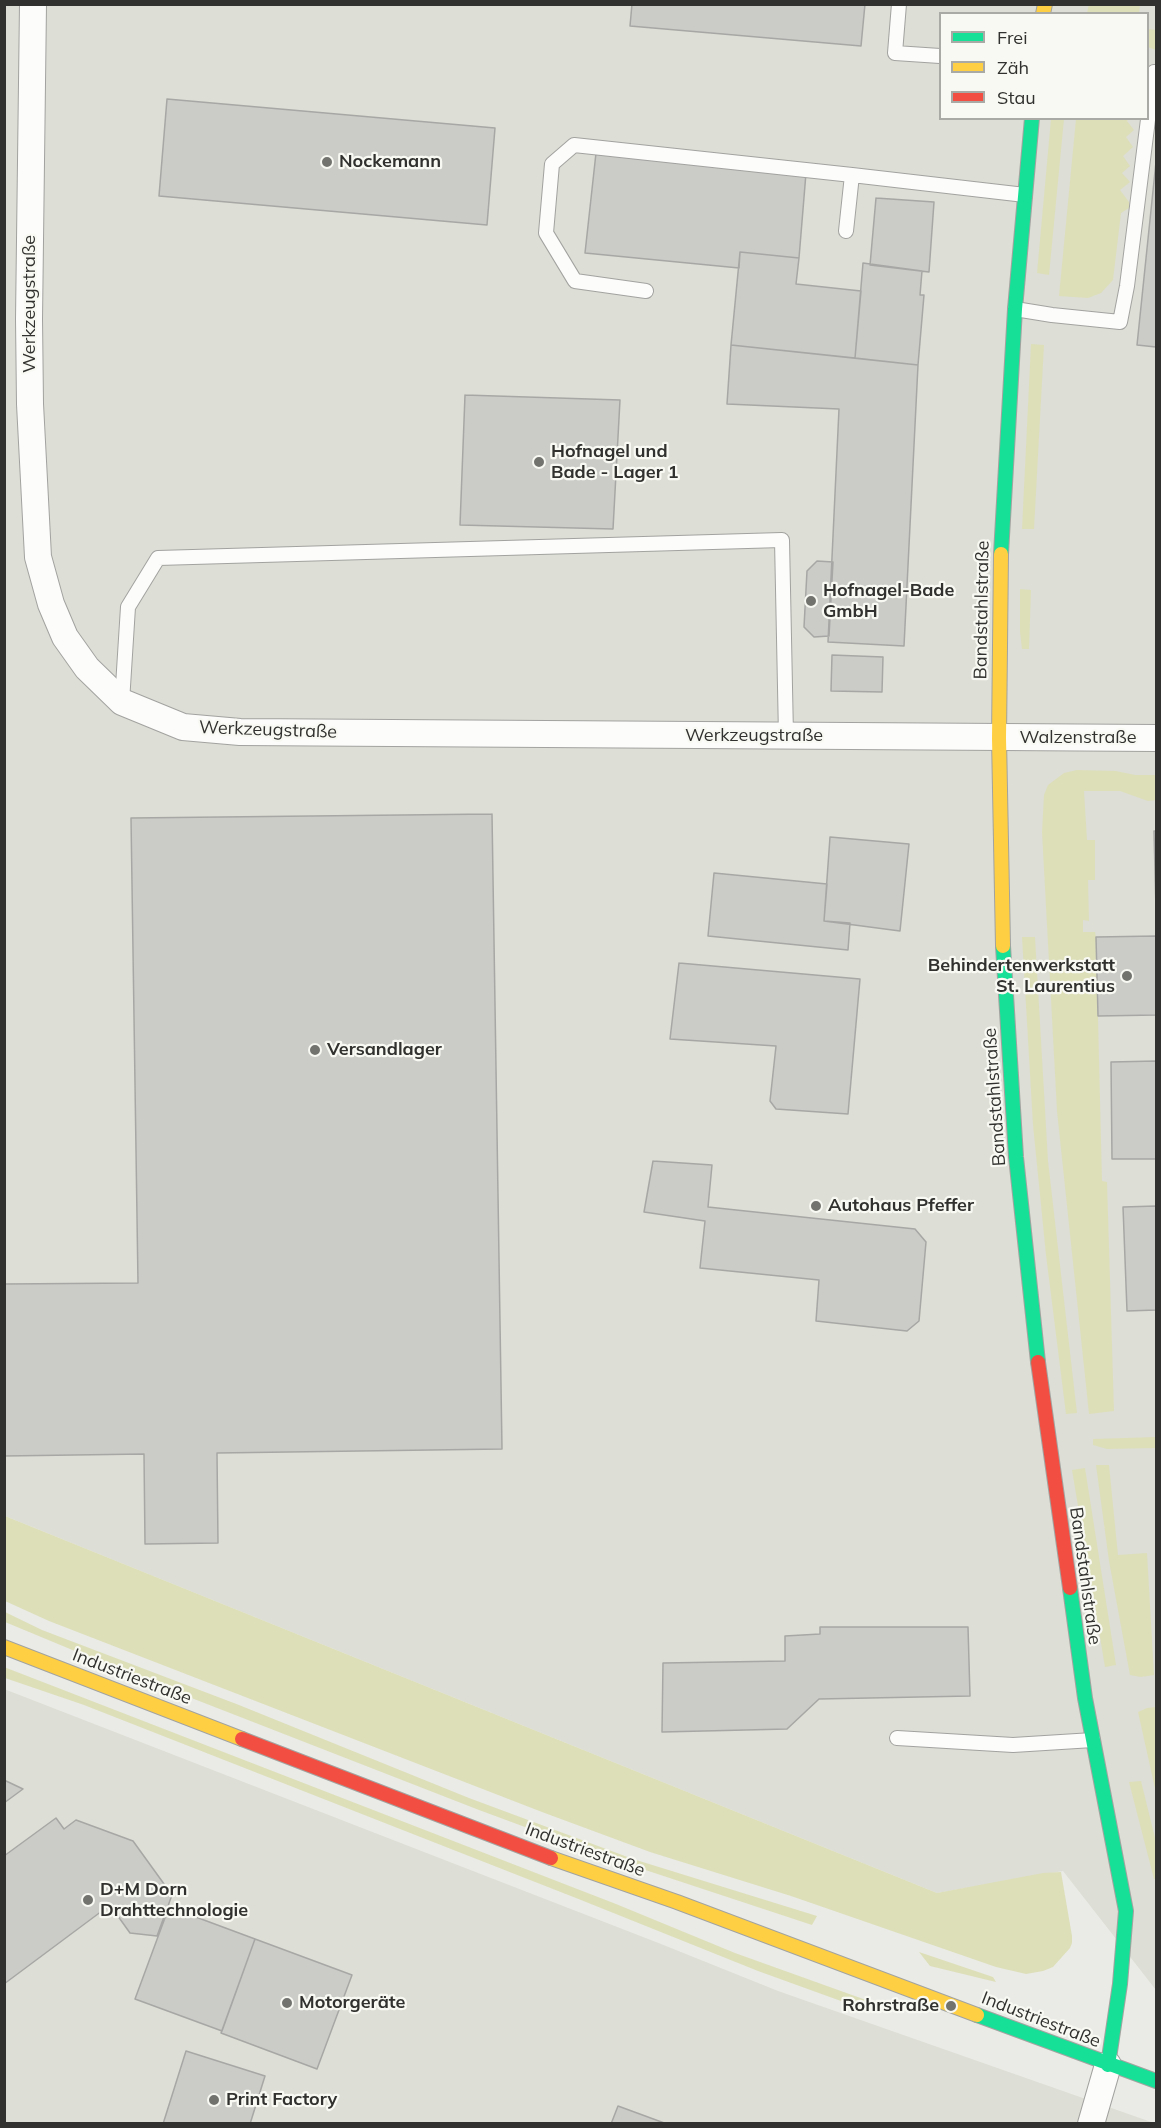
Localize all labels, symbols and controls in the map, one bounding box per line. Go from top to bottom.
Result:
legend [939,12,1149,120]
text: Frei [997,26,1027,49]
text: Zäh [997,56,1029,79]
text: Stau [997,86,1036,109]
place label: Nockemann [339,151,441,173]
marker: Nockemann [320,155,334,169]
street label: Werkzeugstraße [19,235,41,373]
place label: Hofnagel und Bade - Lager 1 [551,441,678,484]
marker: Hofnagel und Bade - Lager 1 [532,455,546,469]
street label: Bandstahlstraße [970,540,994,680]
place label: Hofnagel-Bade GmbH [823,580,954,622]
marker: Hofnagel-Bade GmbH [804,594,818,608]
street label: Werkzeugstraße [199,717,337,743]
street label: Werkzeugstraße [685,725,823,747]
street label: Walzenstraße [1019,727,1137,749]
place label: Behindertenwerkstatt St. Laurentius [928,955,1115,998]
marker: Behindertenwerkstatt St. Laurentius [1120,969,1134,983]
street label: Bandstahlstraße [979,1027,1011,1167]
place label: Versandlager [327,1039,442,1061]
marker: Versandlager [308,1043,322,1057]
place label: Autohaus Pfeffer [828,1195,974,1217]
marker: Autohaus Pfeffer [809,1199,823,1213]
street label: Bandstahlstraße [1065,1506,1105,1646]
street label: Industriestraße [69,1644,195,1710]
street label: Industriestraße [522,1818,648,1882]
place label: D+M Dorn Drahttechnologie [100,1879,248,1922]
marker: D+M Dorn Drahttechnologie [81,1893,95,1907]
street label: Industriestraße [978,1987,1104,2053]
place label: Motorgeräte [299,1992,405,2014]
place label: Rohrstraße [842,1995,939,2017]
marker: Motorgeräte [280,1996,294,2010]
marker: Rohrstraße [944,1999,958,2013]
place label: Print Factory [226,2089,337,2111]
marker: Print Factory [207,2093,221,2107]

